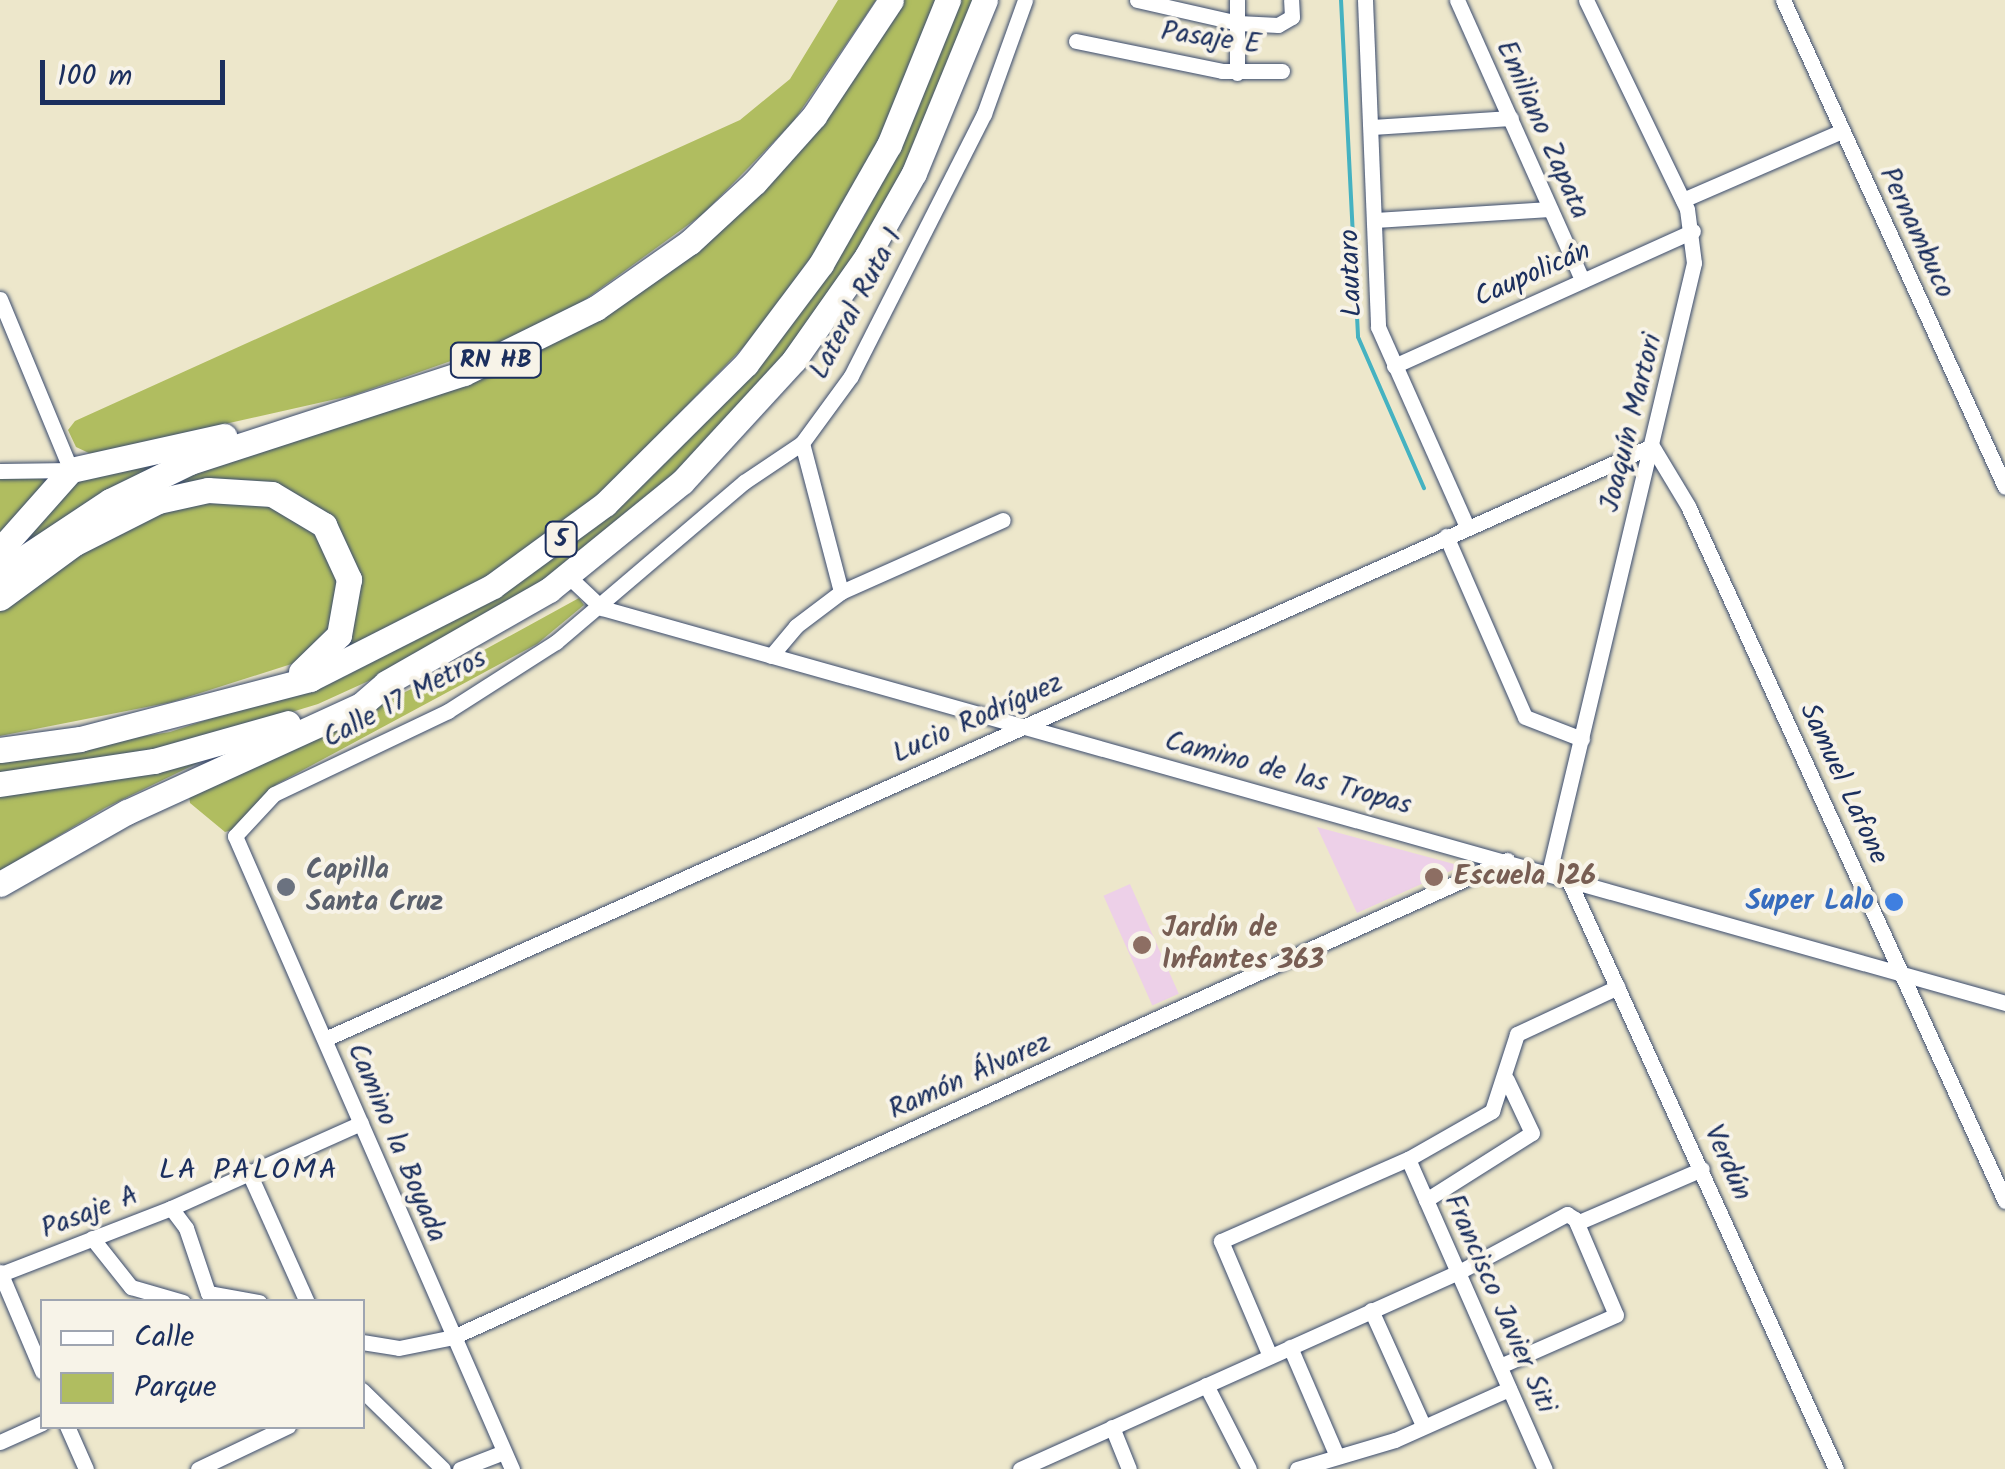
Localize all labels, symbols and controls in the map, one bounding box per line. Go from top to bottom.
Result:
street label: Pasaje E [1159,15,1263,63]
street label: Emiliano Zapata [1488,36,1596,224]
scale bar [45,40,230,102]
text: 100 m [57,53,132,101]
street label: Pernambuco [1871,162,1961,304]
street label: Lateral Ruta 1 [803,223,911,385]
street label: Lautaro [1334,229,1370,317]
street label: Caupolicán [1470,235,1596,315]
street label: Joaquín Martori [1594,330,1670,516]
road number: RN HB [448,340,544,380]
road number: 5 [544,519,578,559]
street label: Calle 17 Metros [318,642,492,756]
street label: Lucio Rodríguez [888,667,1068,771]
street label: Samuel Lafone [1791,698,1895,870]
street label: Camino de las Tropas [1161,725,1415,823]
place label: Capilla Santa Cruz [306,854,443,920]
place label: Escuela 126 [1454,860,1596,894]
marker: Escuela 126 [1423,866,1445,888]
marker: Capilla Santa Cruz [275,876,297,898]
place label: Super Lalo [1746,885,1874,919]
marker: Super Lalo [1883,891,1905,913]
place label: Jardín de Infantes 363 [1162,912,1324,978]
marker: Jardín de Infantes 363 [1131,934,1153,956]
street label: Ramón Álvarez [884,1026,1056,1128]
street label: Camino la Boyada [339,1038,453,1248]
street label: Verdún [1696,1120,1758,1206]
district label: LA PALOMA [159,1153,339,1189]
street label: Pasaje A [37,1179,143,1247]
street label: Francisco Javier Siti [1436,1189,1562,1419]
legend [40,1299,365,1429]
text: Calle [134,1314,194,1362]
text: Parque [134,1364,216,1412]

